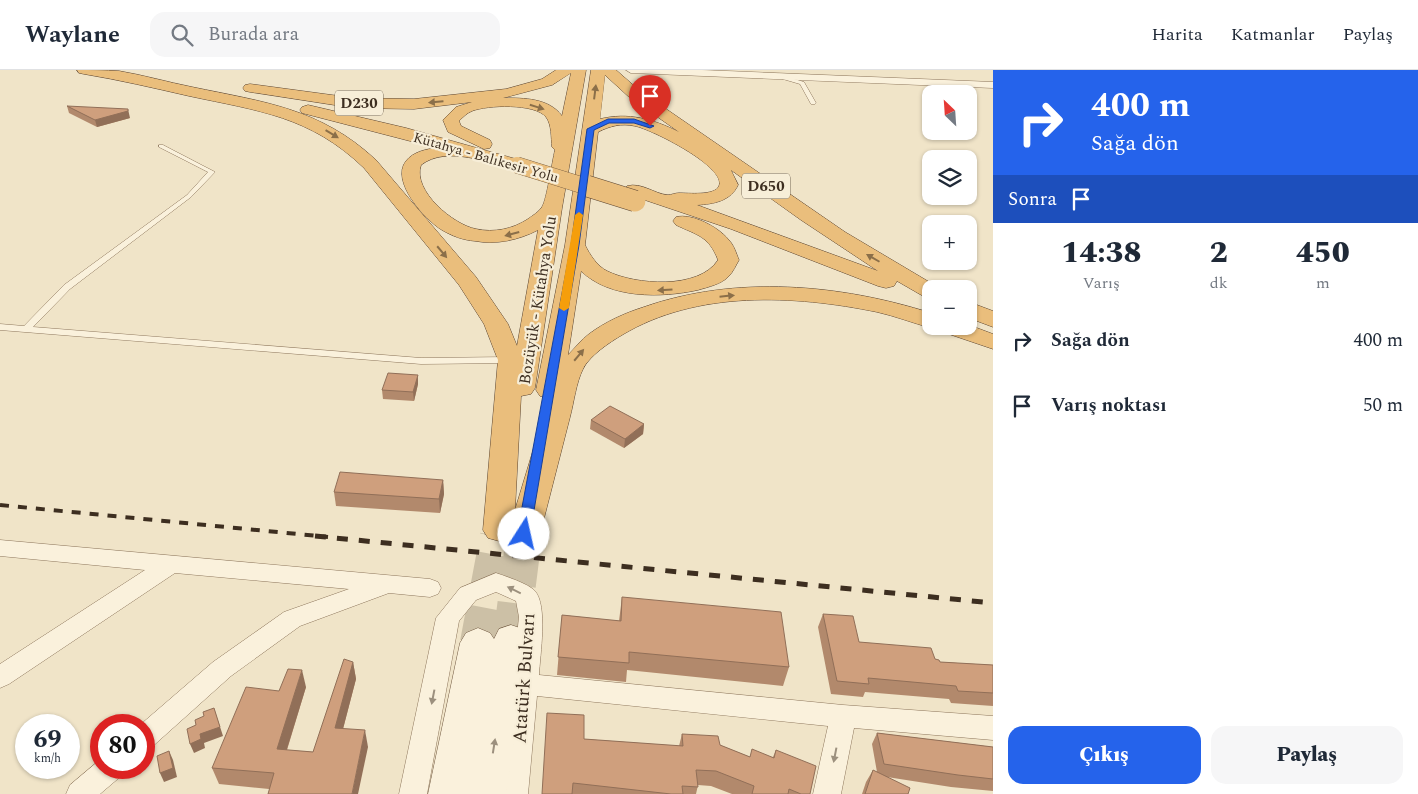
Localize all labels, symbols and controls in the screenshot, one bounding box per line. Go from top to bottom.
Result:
search box [150,12,500,57]
text: Waylane [25,17,120,53]
text: Burada ara [208,20,299,49]
icon: search [168,21,196,49]
text: Harita [1151,21,1203,48]
text: Katmanlar [1231,21,1315,48]
text: Paylaş [1343,21,1393,48]
pin [629,75,671,126]
text: 400 m [1091,79,1190,132]
icon: arrive [636,82,664,110]
one-way arrow [591,84,599,100]
north arrow [922,85,978,140]
map controls [922,85,977,335]
road number: D230 [335,90,383,116]
icon: right [1008,90,1073,155]
one-way arrow [427,98,443,106]
one-way arrow [529,103,544,111]
street label: Kütahya - Balıkesir Yolu [411,127,561,188]
text: Sağa dön [1091,127,1179,160]
one-way arrow [326,129,339,138]
button: layers [922,150,977,205]
road number: D650 [742,174,790,198]
text: Sonra [1008,185,1057,214]
icon: arrive [1067,185,1095,213]
street label: Bozüyük - Kütahya Yolu [513,214,563,386]
button: + [922,215,977,270]
one-way arrow [505,230,520,238]
text: 14:38 [1061,230,1142,276]
text: 2 [1210,230,1228,276]
text: 450 [1296,230,1350,276]
one-way arrow [437,245,448,258]
one-way arrow [867,254,880,263]
text: Varış [1083,271,1120,295]
text: dk [1210,271,1228,295]
text: m [1316,271,1330,295]
button: − [922,280,977,335]
one-way arrow [657,286,673,294]
one-way arrow [719,292,735,300]
text: Sağa dön [1051,326,1130,355]
text: 400 m [1353,326,1403,355]
icon: right [1008,327,1036,355]
one-way arrow [573,349,584,361]
text: Varış noktası [1051,391,1167,420]
text: 50 m [1363,391,1403,420]
icon: arrive [1008,392,1036,420]
position arrow [497,507,549,559]
one-way arrow [507,586,521,594]
street label: Atatürk Bulvarı [505,612,544,744]
one-way arrow [428,690,436,706]
speed limit sign: 80 [90,714,155,779]
text: 69 [33,721,62,759]
button: Çıkış [1008,726,1201,784]
button: Paylaş [1211,726,1403,784]
one-way arrow [490,737,498,753]
one-way arrow [831,747,839,762]
text: km/h [34,749,61,768]

